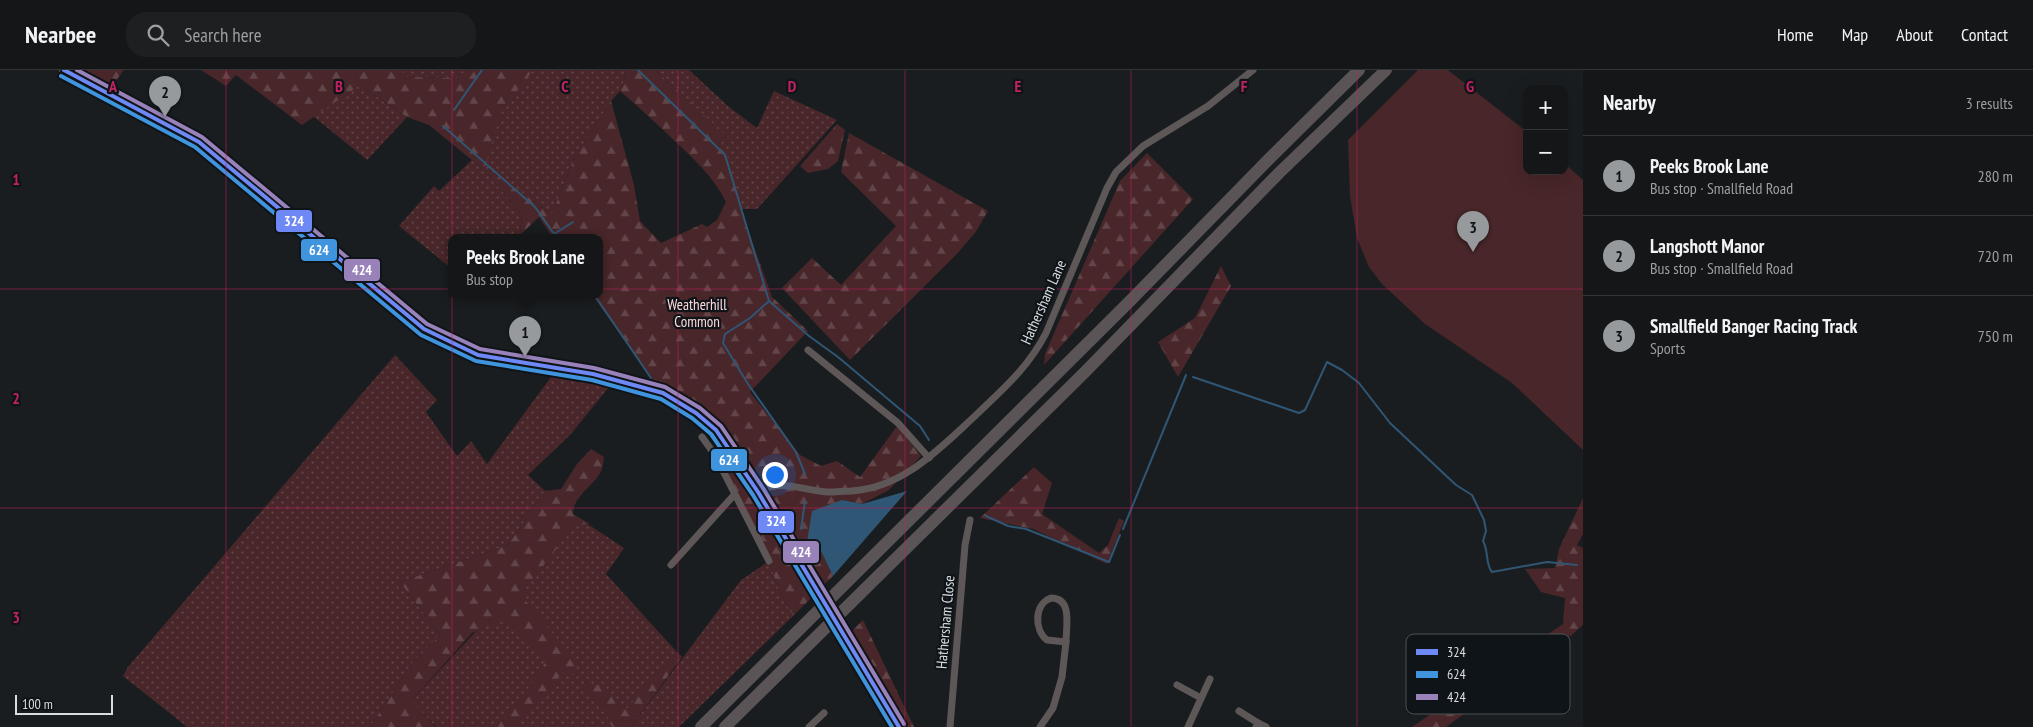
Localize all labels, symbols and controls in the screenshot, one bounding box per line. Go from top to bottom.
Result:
search box [126,12,476,57]
text: Nearbee [25,19,96,50]
icon: search [144,21,172,49]
text: Search here [184,23,262,47]
text: Home [1777,23,1814,46]
text: Map [1842,23,1868,46]
text: About [1896,23,1933,46]
text: Contact [1961,23,2008,46]
text: A [108,76,118,96]
pin: 2 [149,76,181,117]
text: B [335,76,343,96]
text: C [561,76,569,96]
text: D [788,76,797,96]
text: E [1015,76,1022,96]
text: F [1241,76,1248,96]
text: G [1466,76,1474,96]
map controls [1523,85,1568,175]
button: + [1523,85,1568,130]
text: Nearby [1603,89,1656,116]
text: 3 results [1966,93,2013,113]
button: − [1523,130,1568,175]
text: Peeks Brook Lane [1650,154,1769,178]
text: 1 [1615,166,1623,186]
text: 280 m [1978,166,2013,186]
text: 1 [12,169,20,189]
text: Bus stop · Smallfield Road [1650,178,1793,198]
line badge: 324 [275,209,313,233]
pin: 3 [1457,211,1489,252]
text: 324 [284,212,304,230]
popup [448,234,603,299]
text: Langshott Manor [1650,234,1764,258]
line badge: 624 [300,238,338,262]
text: 624 [309,241,329,259]
text: Peeks Brook Lane [466,245,585,269]
text: 2 [1615,246,1623,266]
text: 720 m [1978,246,2013,266]
street label: Hathersham Lane [1016,257,1070,347]
line badge: 424 [343,258,381,282]
text: Bus stop · Smallfield Road [1650,258,1793,278]
text: 424 [352,261,372,279]
text: Bus stop [466,269,513,289]
park label: Weatherhill Common [667,295,727,331]
text: Smallfield Banger Racing Track [1650,314,1857,338]
pin: 1 [509,316,541,357]
text: 3 [1615,326,1623,346]
text: 750 m [1978,326,2013,346]
text: Sports [1650,338,1685,358]
text: 2 [12,388,20,408]
line badge: 624 [710,448,748,472]
text: 624 [719,451,739,469]
your location [762,462,788,488]
line badge: 324 [757,510,795,534]
text: 324 [766,512,786,530]
line badge: 424 [782,540,820,564]
text: 424 [791,543,811,561]
street label: Hathersham Close [931,574,959,670]
text: 3 [12,607,20,627]
legend [1406,634,1570,714]
text: 324 [1447,643,1467,661]
text: 624 [1447,665,1467,683]
text: 424 [1447,688,1467,706]
scale bar [15,692,112,715]
text: 100 m [22,695,53,713]

